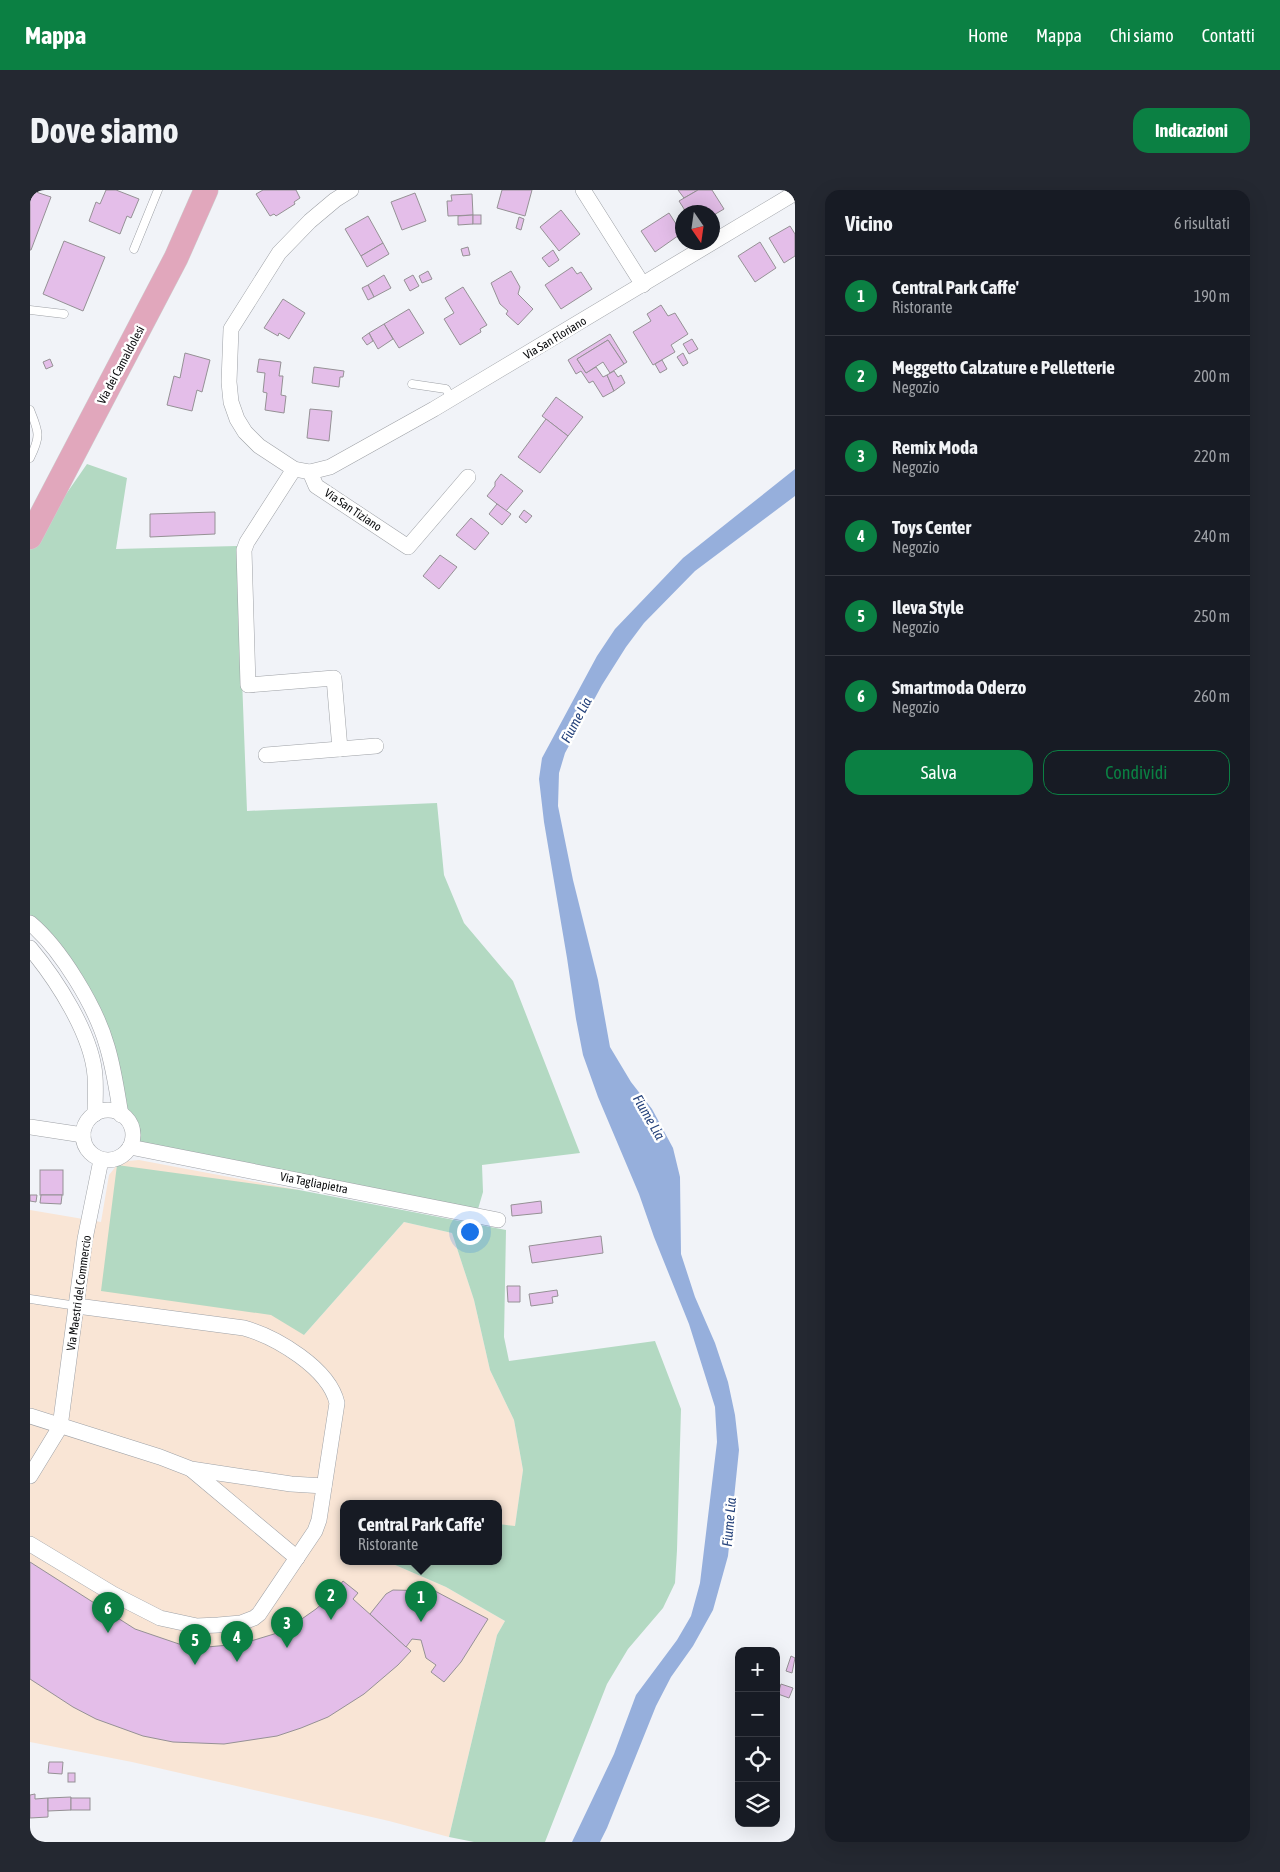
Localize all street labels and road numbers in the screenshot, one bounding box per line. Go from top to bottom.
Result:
street label: Via San Floriano [521,314,589,362]
street label: Via dei Camaldolesi [95,324,147,406]
street label: Via San Tiziano [322,486,385,534]
street label: Via Tagliapietra [279,1170,349,1196]
street label: Via Maestri del Commercio [64,1234,94,1352]

